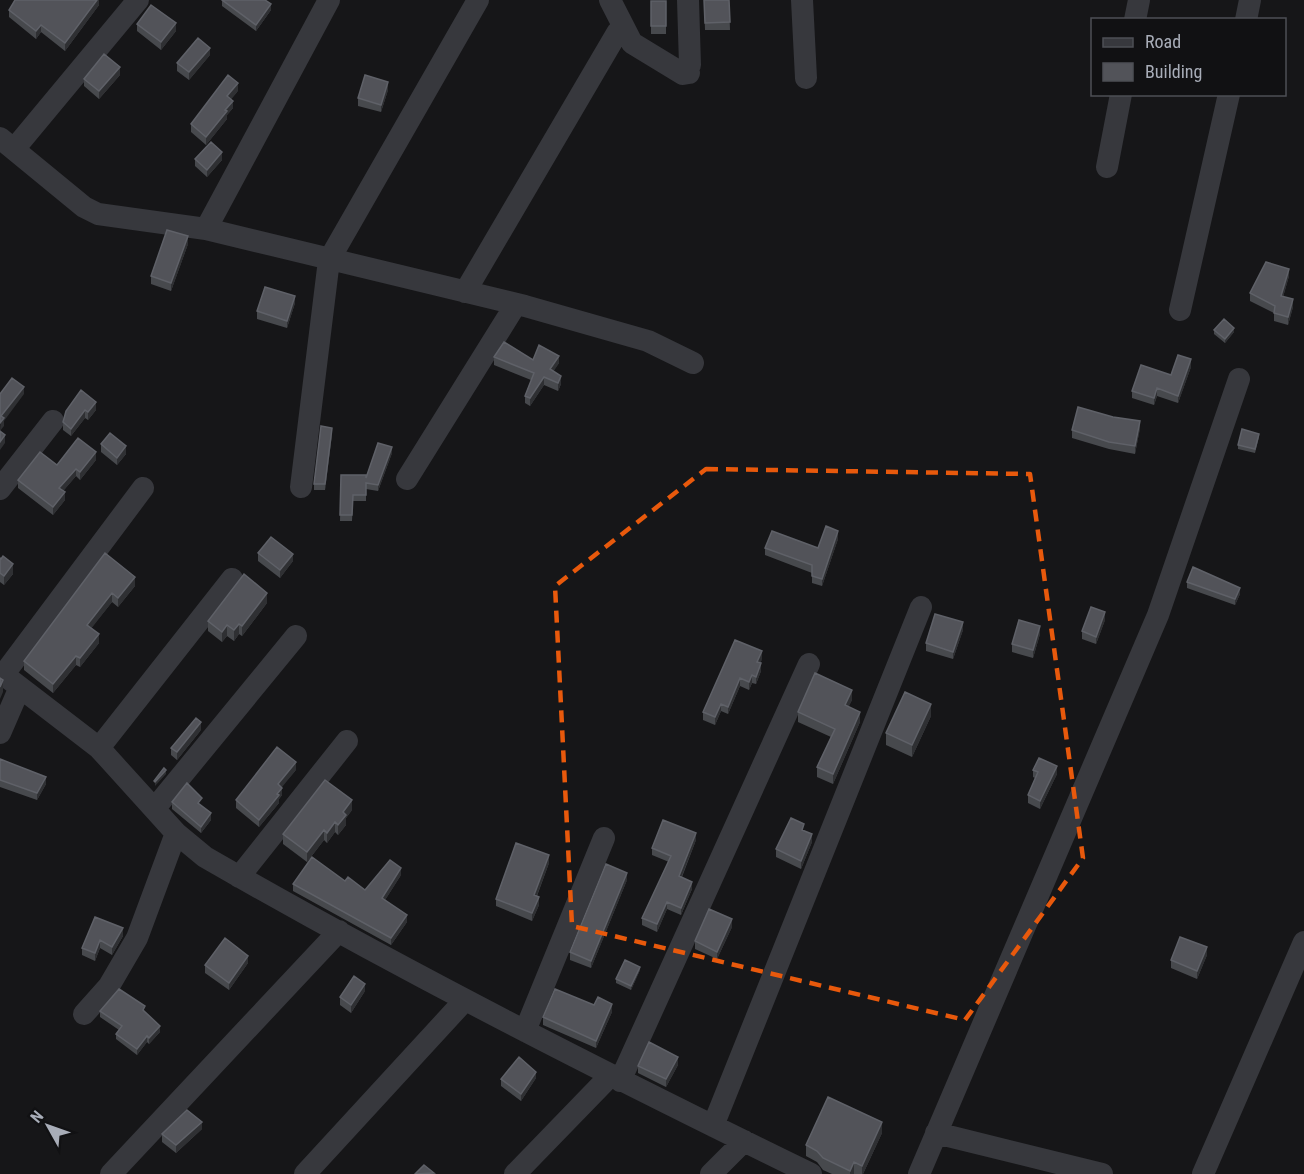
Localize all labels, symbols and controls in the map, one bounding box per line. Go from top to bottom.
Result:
legend [1091,18,1286,96]
text: Road [1145,31,1181,52]
text: Building [1145,61,1202,82]
north arrow [18,1096,78,1156]
text: N [26,1107,47,1127]

